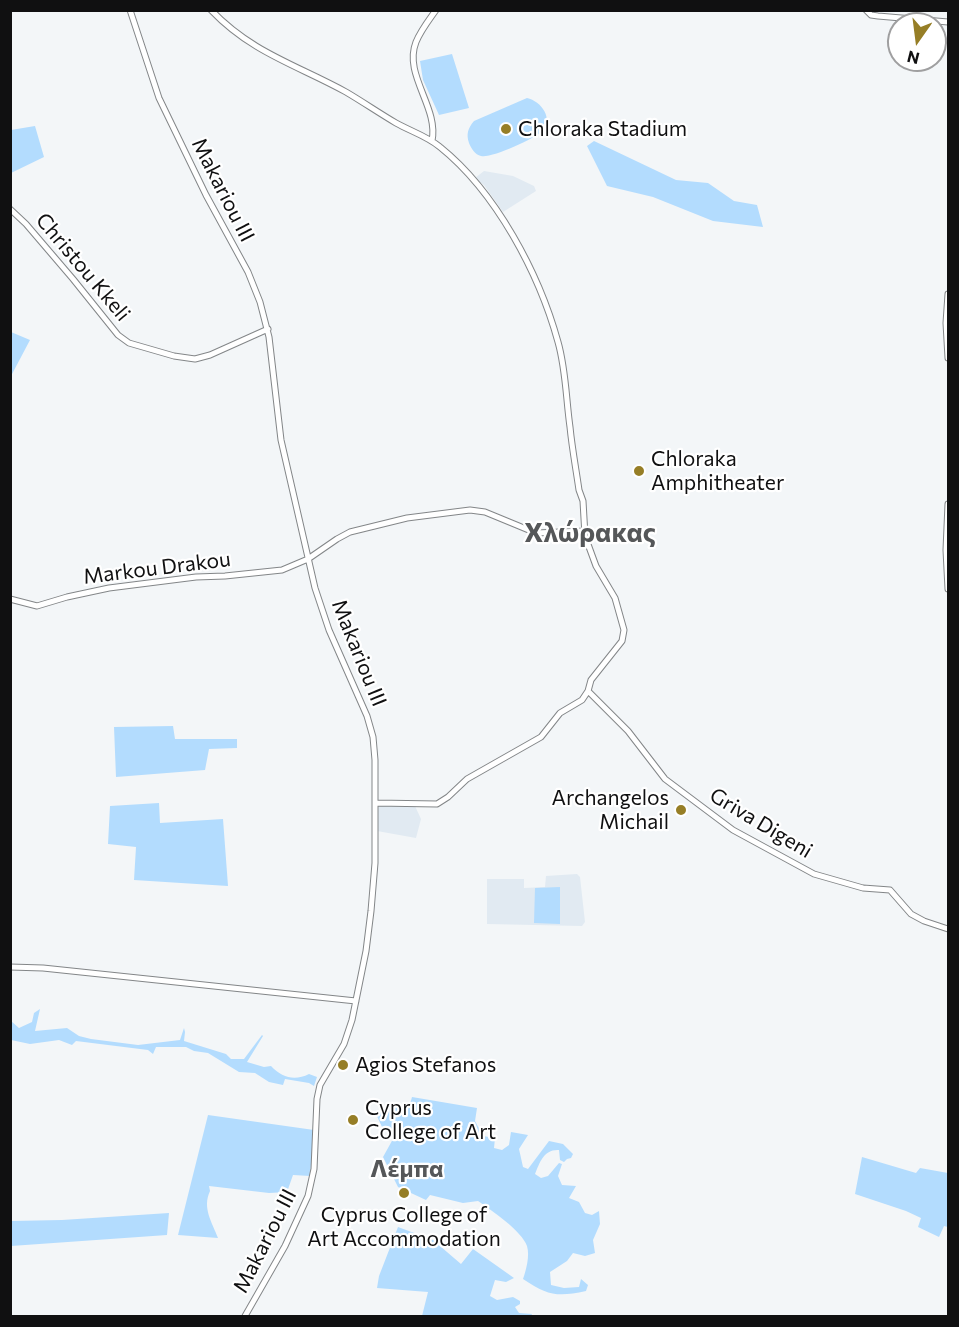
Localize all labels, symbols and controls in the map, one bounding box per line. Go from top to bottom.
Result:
north arrow [887,12,947,72]
text: N [905,47,921,69]
place label: Chloraka Stadium [518,116,687,142]
marker: Chloraka Stadium [499,122,513,136]
street label: Makariou III [186,134,260,246]
street label: Christou Kkeli [31,208,135,326]
place label: Chloraka Amphitheater [651,446,784,496]
marker: Chloraka Amphitheater [632,464,646,478]
district label: Χλώρακας [524,517,656,549]
street label: Markou Drakou [82,546,232,590]
street label: Makariou III [326,596,392,710]
street label: Griva Digeni [705,783,817,863]
place label: Archangelos Michail [552,785,669,835]
marker: Archangelos Michail [674,803,688,817]
place label: Agios Stefanos [355,1052,496,1078]
marker: Agios Stefanos [336,1058,350,1072]
place label: Cyprus College of Art [365,1095,496,1145]
marker: Cyprus College of Art [346,1113,360,1127]
district label: Λέμπα [370,1155,444,1183]
street label: Makariou III [228,1185,302,1297]
marker: Cyprus College of Art Accommodation [397,1186,411,1200]
place label: Cyprus College of Art Accommodation [307,1202,501,1252]

